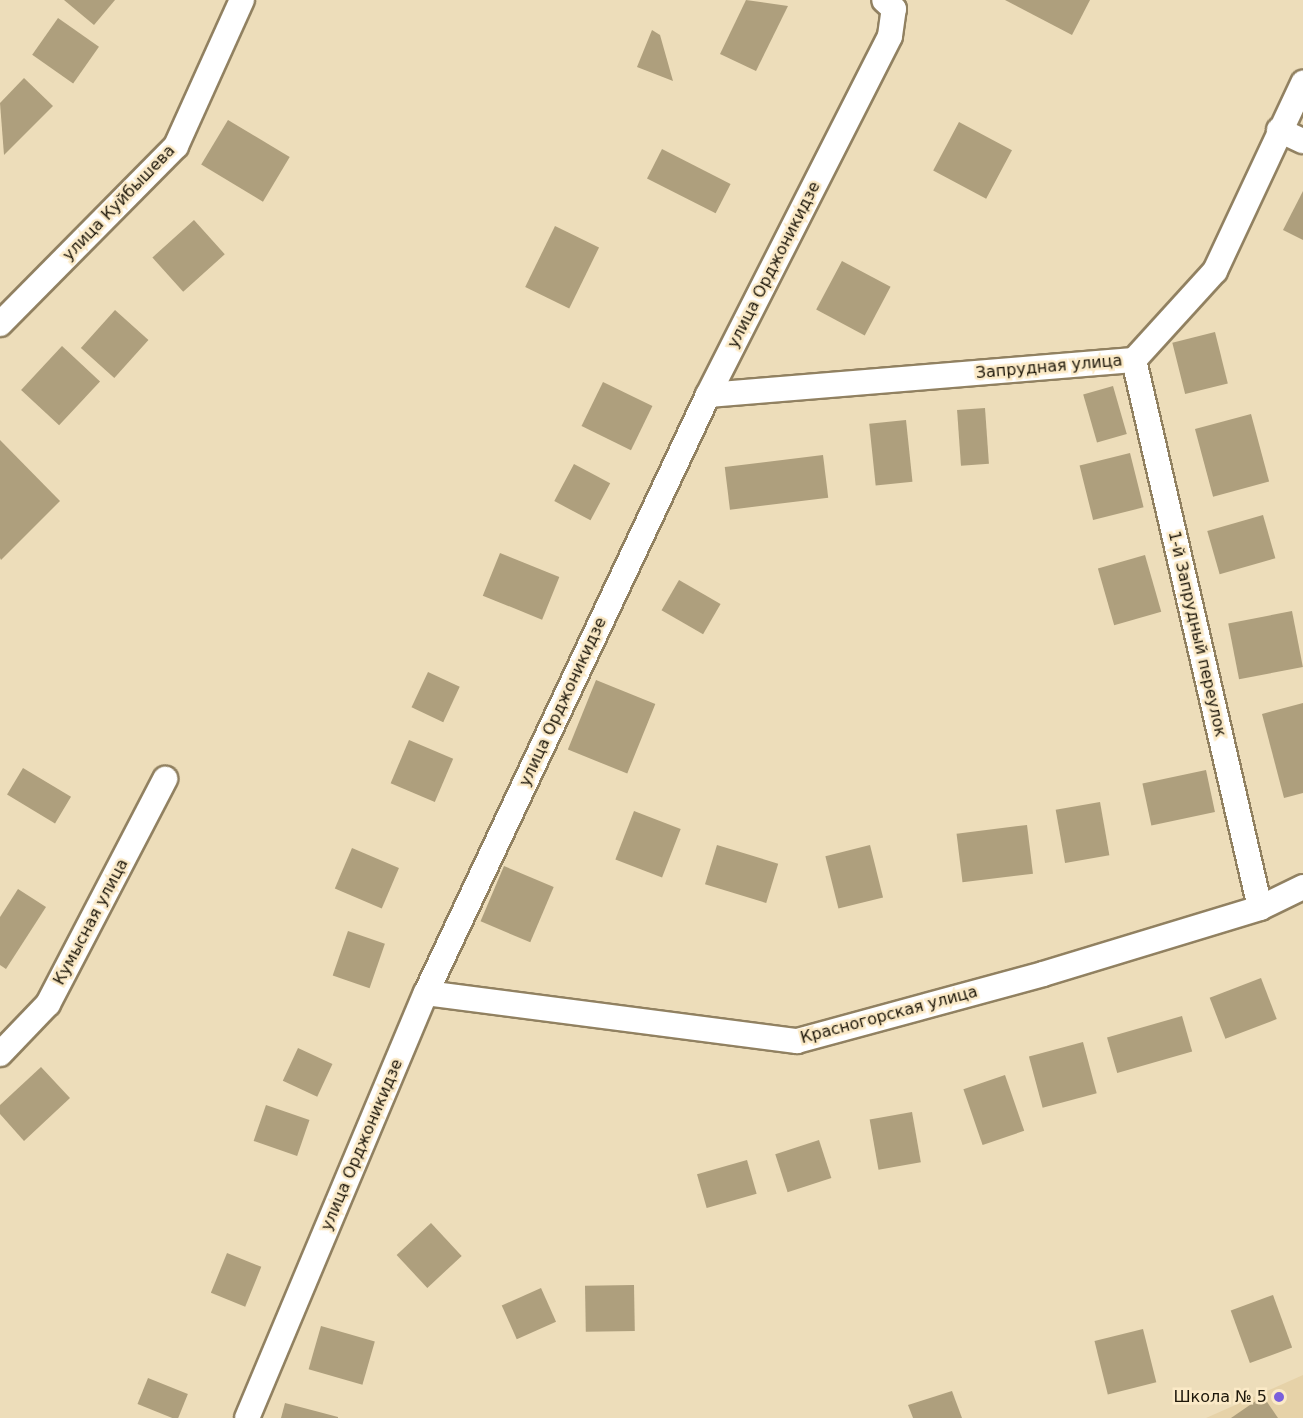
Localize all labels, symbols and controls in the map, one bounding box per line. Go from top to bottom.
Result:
street label: улица Куйбышева [59,141,179,265]
street label: улица Орджоникидзе [724,179,824,351]
street label: Запрудная улица [975,351,1123,383]
street label: 1-й Запрудный переулок [1164,529,1230,739]
street label: улица Орджоникидзе [515,614,611,790]
street label: Кумысная улица [50,856,132,988]
street label: Красногорская улица [798,982,980,1048]
street label: улица Орджоникидзе [317,1056,407,1234]
place label: Школа № 5 [1173,1387,1267,1407]
marker: Школа № 5 [1272,1390,1286,1404]

